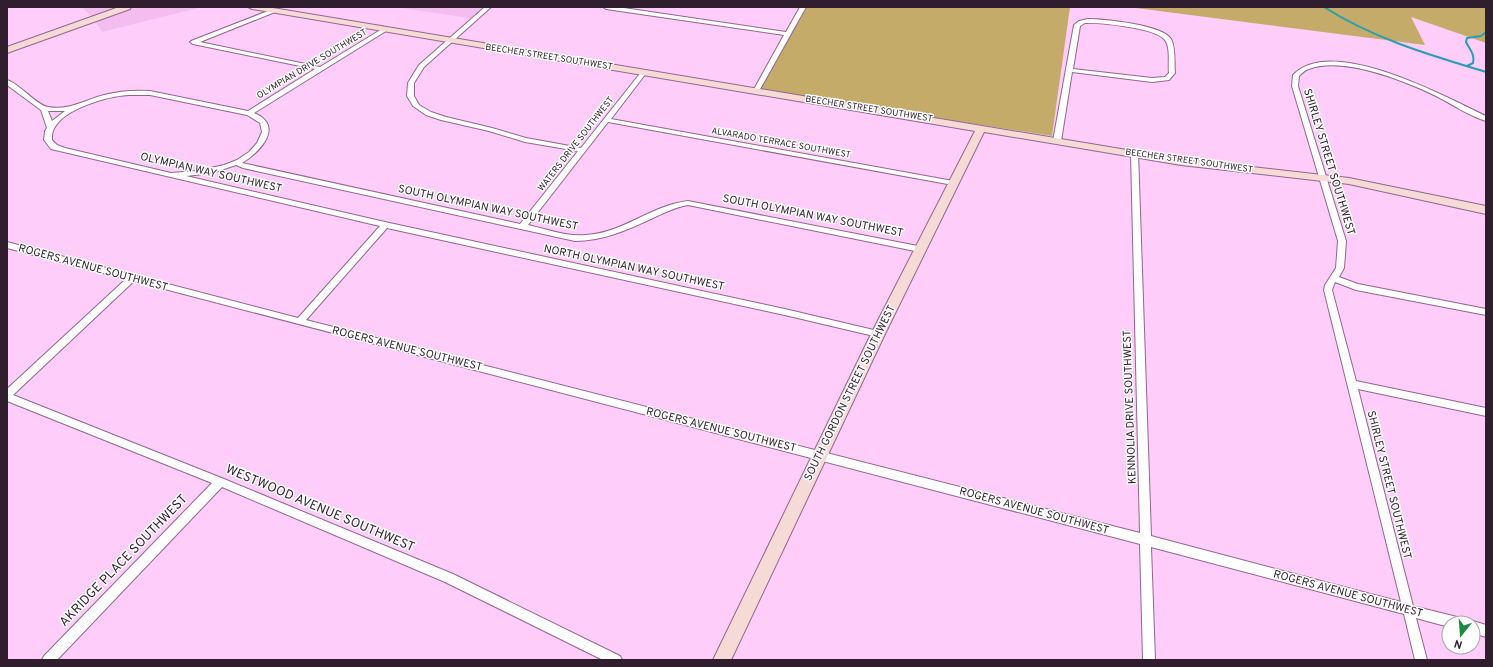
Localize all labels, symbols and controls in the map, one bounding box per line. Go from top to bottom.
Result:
street label: OLYMPIAN DRIVE SOUTHWEST [255,27,369,101]
street label: BEECHER STREET SOUTHWEST [485,42,613,72]
street label: SHIRLEY STREET SOUTHWEST [1300,87,1358,237]
street label: BEECHER STREET SOUTHWEST [805,94,933,124]
street label: WATERS DRIVE SOUTHWEST [536,95,616,193]
street label: ALVARADO TERRACE SOUTHWEST [710,125,852,161]
street label: BEECHER STREET SOUTHWEST [1125,147,1253,175]
street label: OLYMPIAN WAY SOUTHWEST [139,150,283,196]
street label: SOUTH OLYMPIAN WAY SOUTHWEST [397,182,579,234]
street label: SOUTH OLYMPIAN WAY SOUTHWEST [721,192,905,240]
street label: ROGERS AVENUE SOUTHWEST [17,241,169,295]
street label: NORTH OLYMPIAN WAY SOUTHWEST [542,242,726,294]
street label: SOUTH GORDON STREET SOUTHWEST [801,303,899,483]
street label: ROGERS AVENUE SOUTHWEST [330,324,484,374]
street label: KENNOLIA DRIVE SOUTHWEST [1120,330,1140,484]
street label: ROGERS AVENUE SOUTHWEST [644,405,798,455]
street label: SHIRLEY STREET SOUTHWEST [1364,409,1414,561]
street label: WESTWOOD AVENUE SOUTHWEST [223,462,417,556]
street label: ROGERS AVENUE SOUTHWEST [958,484,1110,538]
street label: AKRIDGE PLACE SOUTHWEST [57,492,191,630]
street label: ROGERS AVENUE SOUTHWEST [1272,567,1424,621]
north arrow [1441,615,1481,655]
text: N [1453,636,1464,651]

